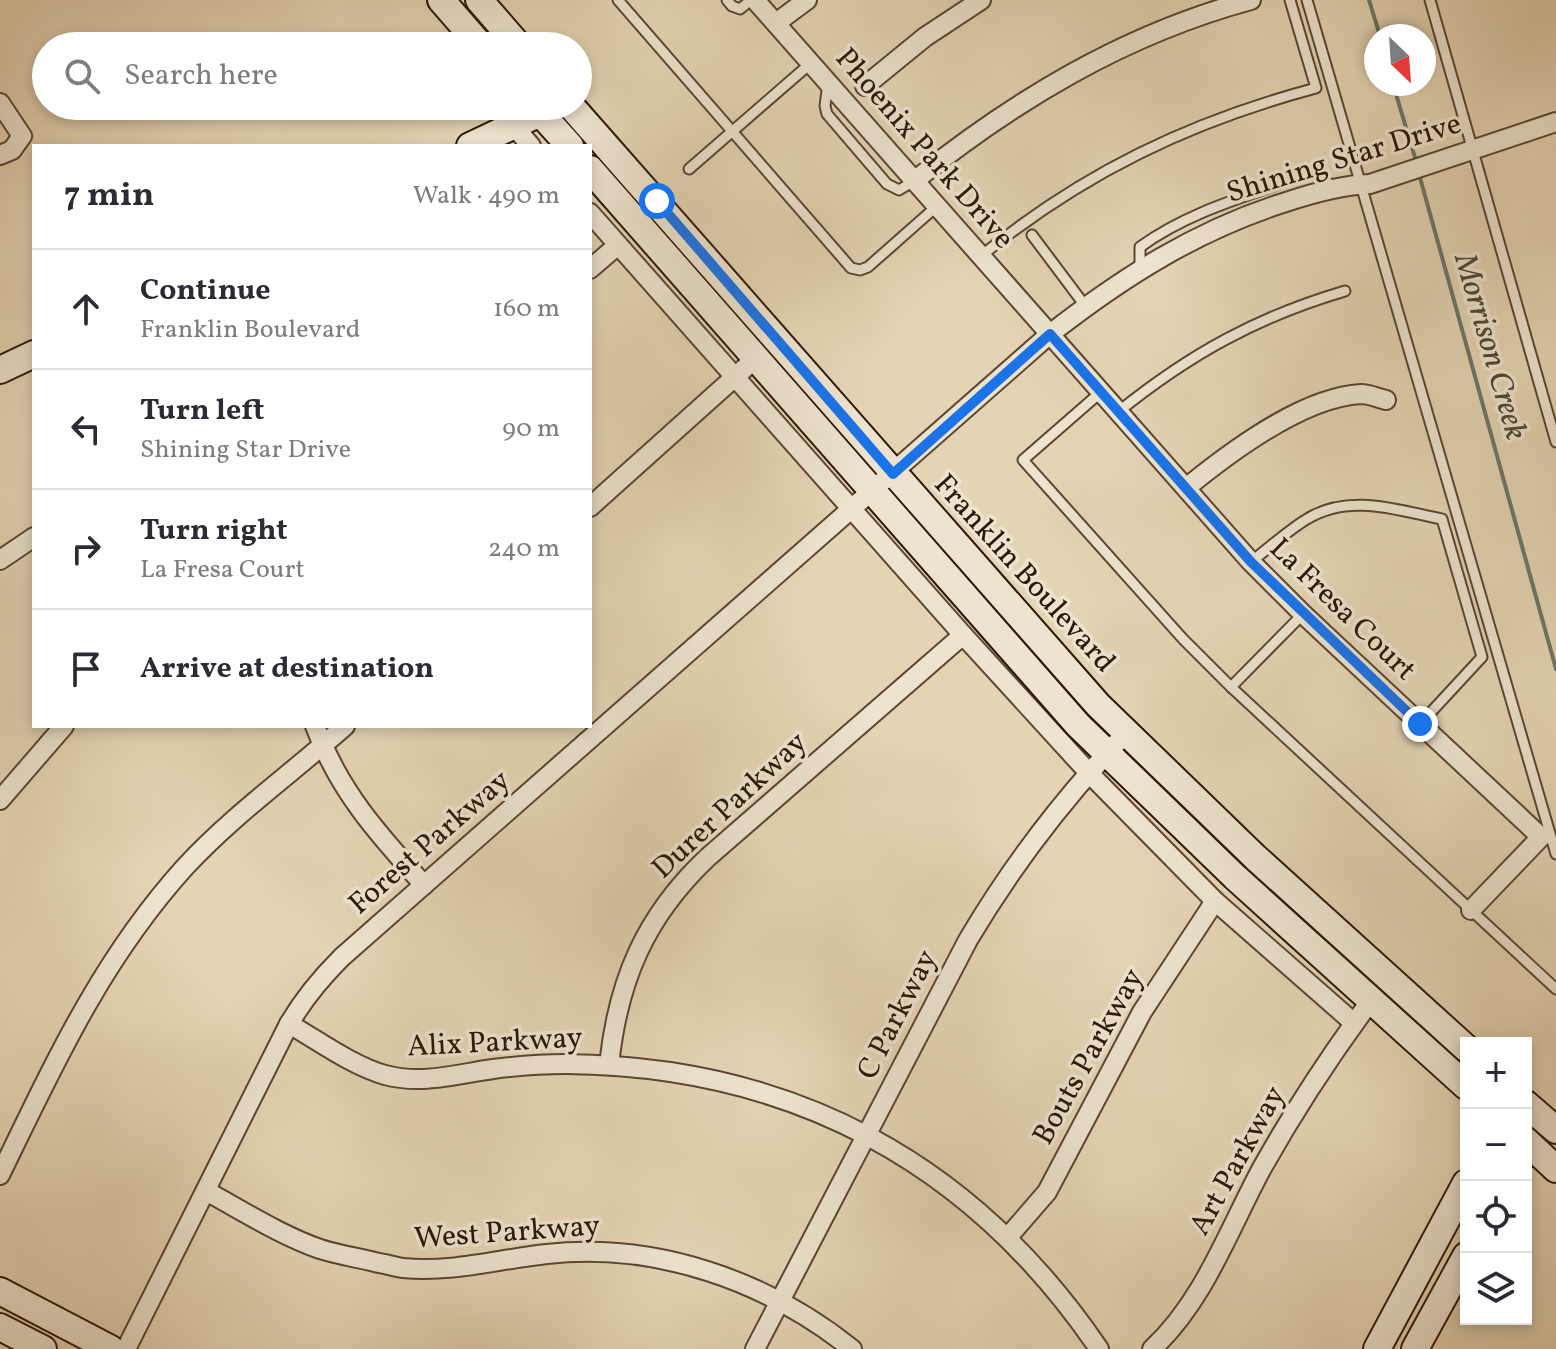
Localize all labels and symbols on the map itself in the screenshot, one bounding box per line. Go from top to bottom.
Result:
north arrow [1364,24,1436,96]
street label: Phoenix Park Drive [825,39,1023,259]
street label: Shining Star Drive [1221,103,1467,215]
route start [639,183,675,219]
water label: Morrison Creek [1441,248,1537,446]
street label: Franklin Boulevard [923,465,1125,683]
street label: La Fresa Court [1259,529,1425,691]
route end [1402,706,1438,742]
street label: Durer Parkway [643,723,817,889]
street label: Forest Parkway [340,761,520,925]
street label: C Parkway [847,943,949,1087]
street label: Bouts Parkway [1023,961,1155,1153]
street label: Alix Parkway [406,1017,584,1069]
street label: Art Parkway [1180,1079,1296,1243]
street label: West Parkway [413,1206,601,1260]

